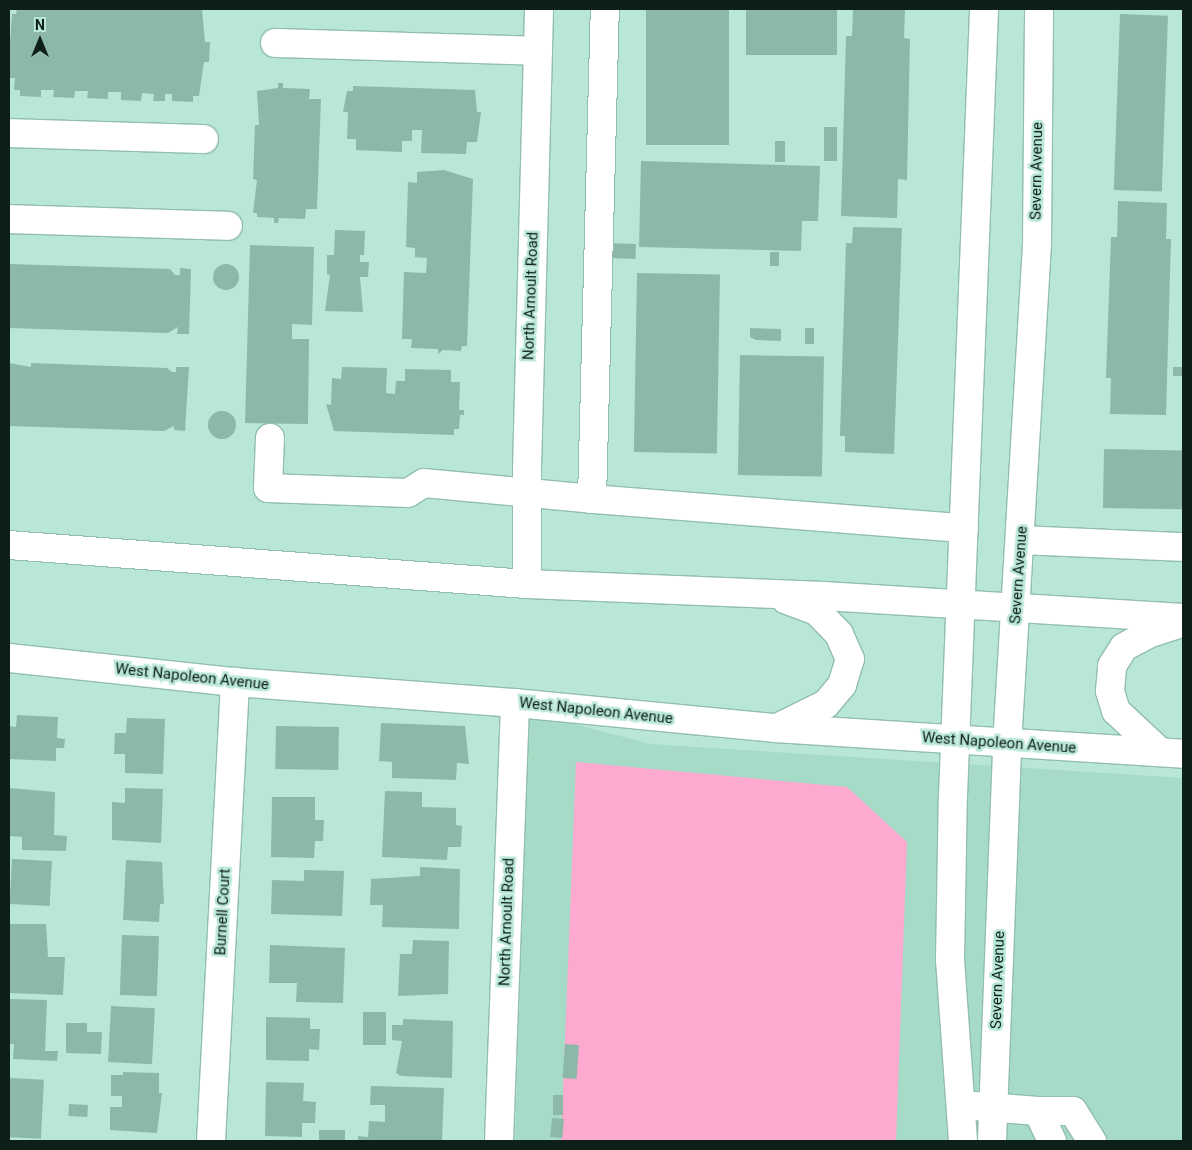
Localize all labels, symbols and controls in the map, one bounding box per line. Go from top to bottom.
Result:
north arrow [15,15,65,65]
text: N [35,17,45,33]
street label: Severn Avenue [1027,122,1047,220]
street label: North Arnoult Road [520,232,542,360]
street label: Severn Avenue [1007,525,1031,625]
street label: West Napoleon Avenue [114,660,270,694]
street label: West Napoleon Avenue [518,694,674,728]
street label: West Napoleon Avenue [921,729,1077,757]
street label: North Arnoult Road [496,858,518,986]
street label: Burnell Court [212,868,234,956]
street label: Severn Avenue [987,931,1009,1029]

